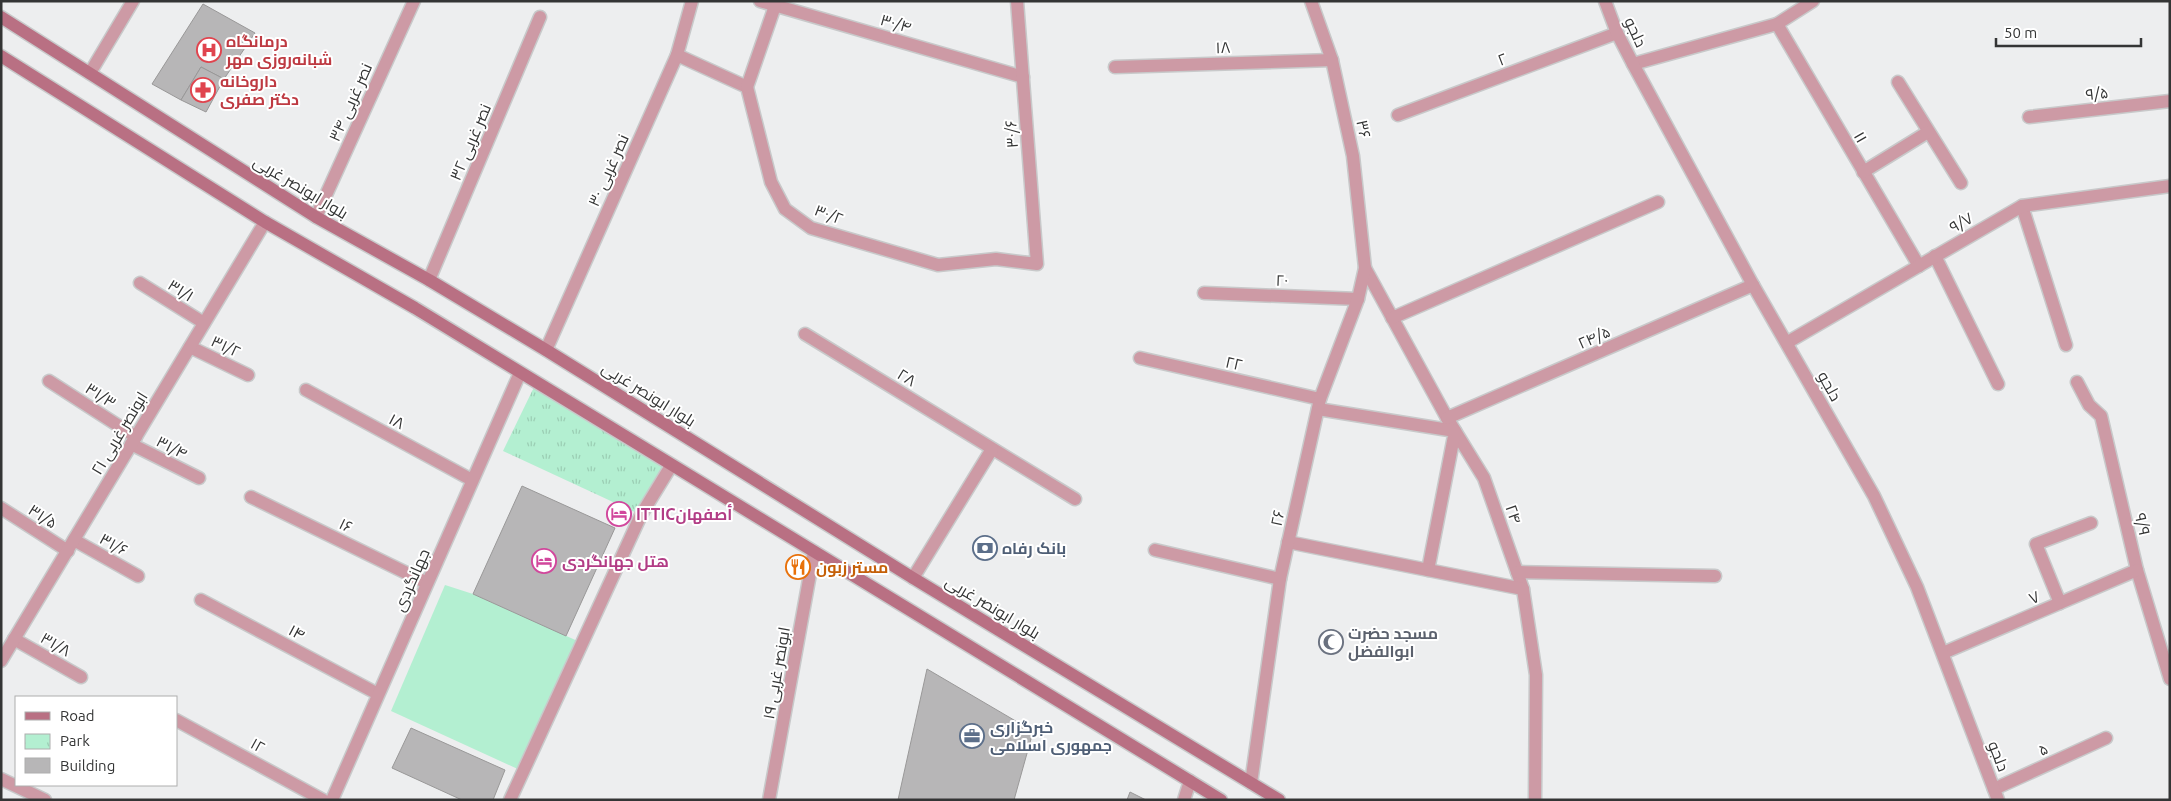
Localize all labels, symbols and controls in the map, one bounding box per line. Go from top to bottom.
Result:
street label: ۳۰/۴ [878,10,914,36]
street label: دلجو [1620,14,1651,50]
scale bar [1996,15,2141,47]
text: 50 m [2004,24,2037,41]
place label: درمانگاه شبانه‌روزی مهر [225,32,332,69]
hospital icon: درمانگاه شبانه‌روزی مهر [196,37,222,63]
street label: ۱۸ [1215,38,1231,56]
street label: ۲ [1495,49,1509,69]
street label: نصر غربی ۳۴ [325,60,377,145]
place label: داروخانه دکتر صفری [220,72,299,109]
pharmacy icon: داروخانه دکتر صفری [190,77,216,103]
street label: ۹/۵ [2085,83,2109,103]
street label: نصر غربی ۳۲ [446,101,496,184]
street label: ۳۶ [1353,118,1375,140]
street label: ۳۰/۶ [1001,119,1021,149]
street label: ۱۱ [1851,128,1871,146]
street label: نصر غربی ۳۰ [584,131,634,210]
street label: بلوار ابونصر غربی [249,152,351,224]
street label: ۳۰/۲ [812,200,846,228]
street label: ۹/۷ [1946,208,1976,236]
street label: ۲۰ [1275,271,1289,289]
street label: ۳۱/۱ [165,275,197,305]
street label: ۲۴/۵ [1575,322,1613,352]
street label: ۳۱/۲ [209,331,243,361]
street label: ۲۲ [1224,352,1244,374]
street label: بلوار ابونصر غربی [598,358,699,432]
street label: ۲۸ [894,364,920,390]
street label: دلجو [1814,368,1845,404]
street label: ۳۱/۳ [82,379,120,411]
street label: ابونصر غربی ۲۱ [87,388,152,479]
street label: ۱۸ [386,410,408,432]
street label: ۳۱/۴ [154,432,190,462]
street label: ۳۱/۵ [25,500,61,532]
hotel icon: ITTICأصفهان [606,501,632,527]
street label: ۲۴ [1502,502,1526,526]
place label: ITTICأصفهان [636,504,732,524]
street label: ۲۶ [1267,508,1287,528]
street label: ۹/۹ [2132,511,2154,537]
street label: ۱۶ [336,514,356,536]
street label: ۳۱/۶ [97,529,131,559]
bank icon: بانک رفاه [972,535,998,561]
place label: بانک رفاه [1002,539,1066,558]
street label: جهانگردی [389,546,435,615]
hotel icon: هتل جهانگردی [531,548,557,574]
place label: هتل جهانگردی [562,552,669,571]
restaurant icon: مستر زبون [785,554,811,580]
place label: مستر زبون [816,558,888,577]
street label: بلوار ابونصر غربی [941,572,1043,644]
street label: ۷ [2026,587,2042,607]
street label: ۱۴ [286,620,308,644]
place label: مسجد حضرت ابوالفضل [1348,624,1438,661]
street label: ابونصر غربی ۱۹ [759,626,795,721]
street label: ۳۱/۸ [38,628,74,660]
mosque icon: مسجد حضرت ابوالفضل [1318,629,1344,655]
legend [15,696,178,786]
text: Road [60,707,95,724]
place label: خبرگزاری جمهوری اسلامی [990,718,1112,755]
office icon: خبرگزاری جمهوری اسلامی [959,723,985,749]
text: Park [60,732,90,749]
street label: ۱۲ [248,734,268,756]
street label: دلجو [1984,738,2013,774]
street label: ۵ [2035,739,2051,759]
text: Building [60,757,115,774]

